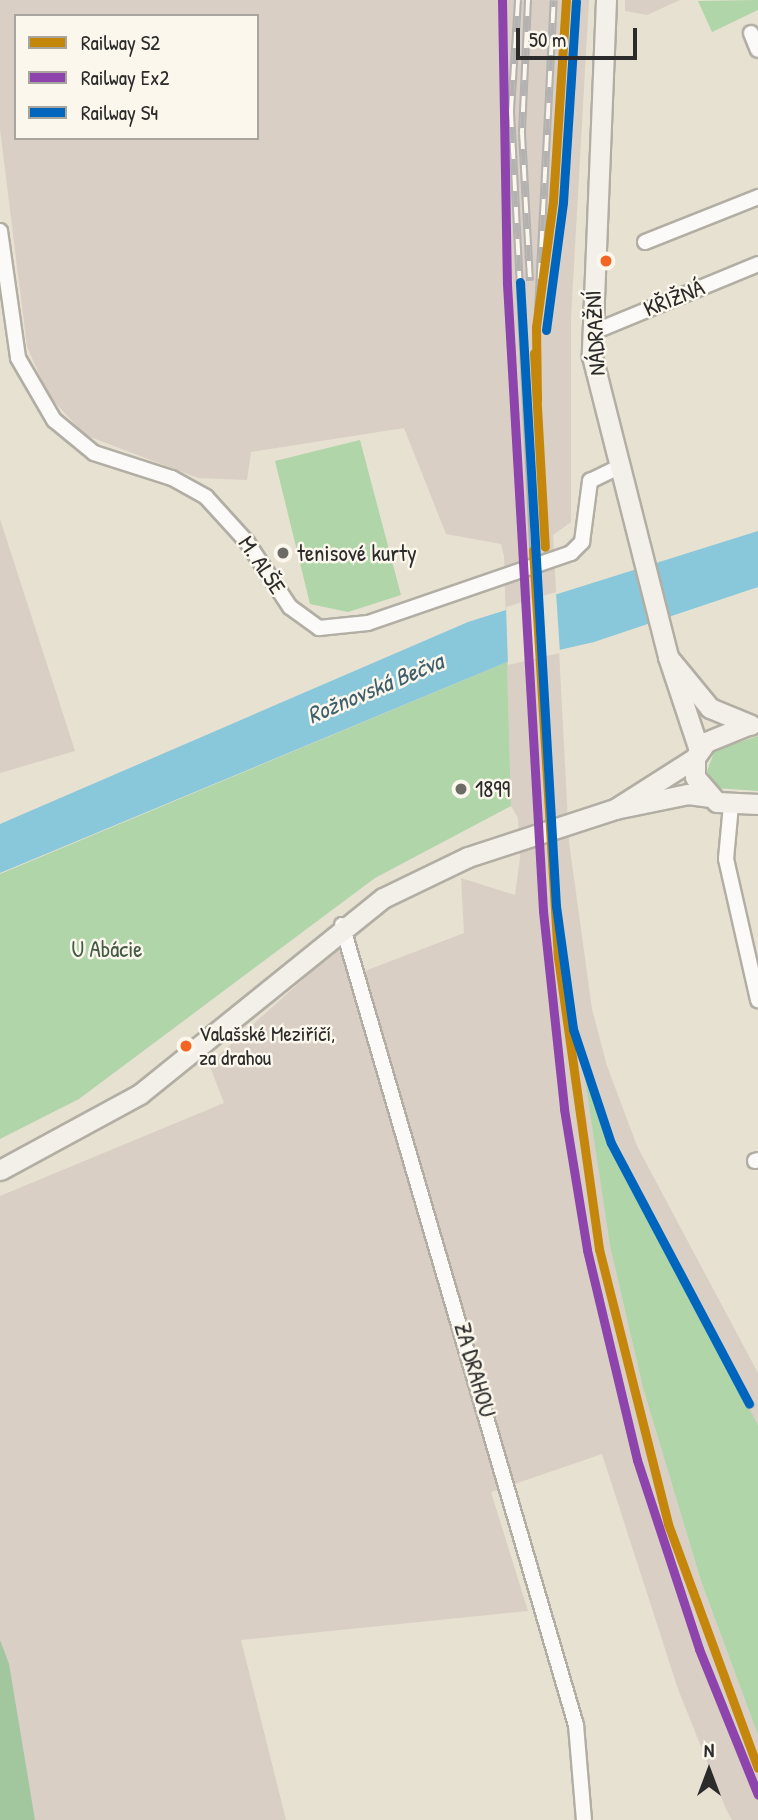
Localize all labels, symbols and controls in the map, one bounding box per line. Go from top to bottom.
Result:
legend [14,14,259,140]
scale bar [520,14,641,58]
text: 50 m [529,25,566,54]
text: Railway S2 [81,28,160,57]
text: Railway Ex2 [81,63,169,92]
text: Railway S4 [81,98,158,127]
unlabelled marker [599,254,613,268]
street label: KŘIŽNÁ [640,273,708,323]
street label: NÁDRAŽNÍ [579,290,611,376]
street label: M. ALŠE [233,531,291,599]
place label: tenisové kurty [297,539,417,567]
marker: tenisové kurty [275,545,291,561]
water label: Rožnovská Bečva [303,646,447,730]
place label: 1899 [475,775,510,803]
marker: 1899 [453,781,469,797]
park label: U Abácie [72,935,142,963]
place label: Valašské Meziříčí, za drahou [199,1021,335,1071]
marker: Valašské Meziříčí, za drahou [179,1039,193,1053]
street label: ZA DRAHOU [448,1320,502,1420]
north arrow [674,1736,744,1806]
text: N [704,1737,714,1763]

